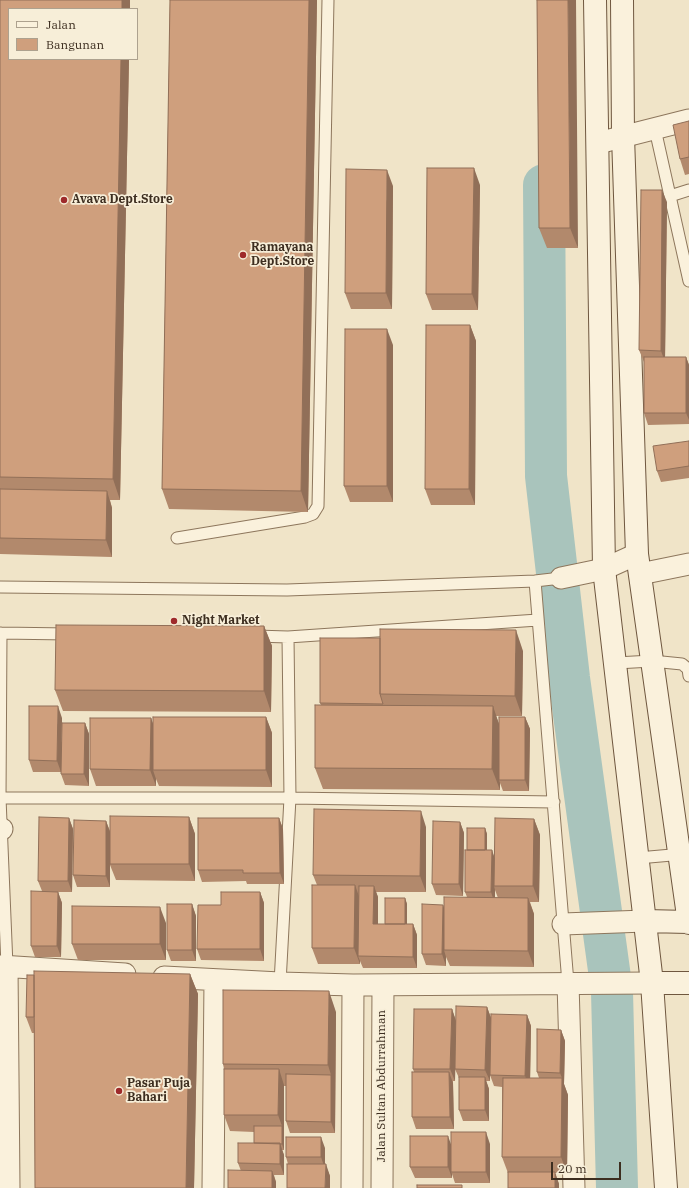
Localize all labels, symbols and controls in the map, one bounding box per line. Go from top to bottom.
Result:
legend [8,8,138,60]
text: Jalan [46,17,76,32]
text: Bangunan [46,37,104,52]
place label: Avava Dept.Store [72,193,173,207]
marker: Avava Dept.Store [59,195,69,205]
place label: Ramayana Dept.Store [251,241,314,269]
marker: Ramayana Dept.Store [238,250,248,260]
place label: Night Market [182,614,260,628]
marker: Night Market [169,616,179,626]
street label: Jalan Sultan Abdurrahman [375,1010,389,1162]
place label: Pasar Puja Bahari [127,1077,190,1105]
marker: Pasar Puja Bahari [114,1086,124,1096]
scale bar [553,1154,623,1180]
text: 20 m [558,1161,587,1176]

